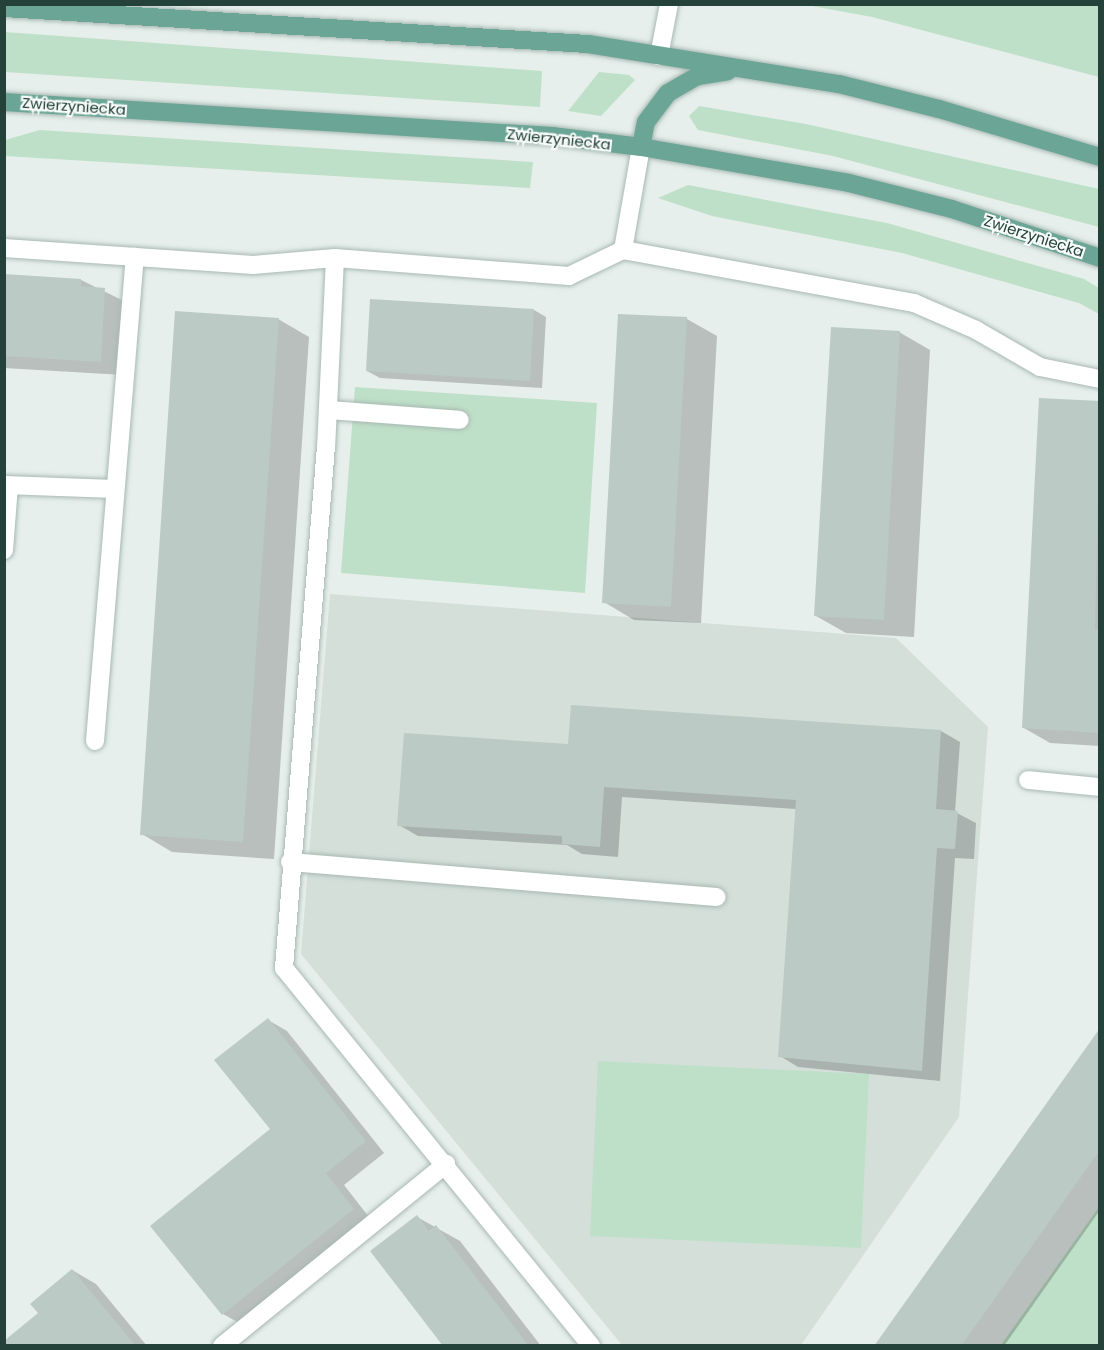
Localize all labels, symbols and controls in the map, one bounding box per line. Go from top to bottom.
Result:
street label: Zwierzyniecka [22,93,126,119]
street label: Zwierzyniecka [506,125,612,153]
street label: Zwierzyniecka [982,211,1086,261]

